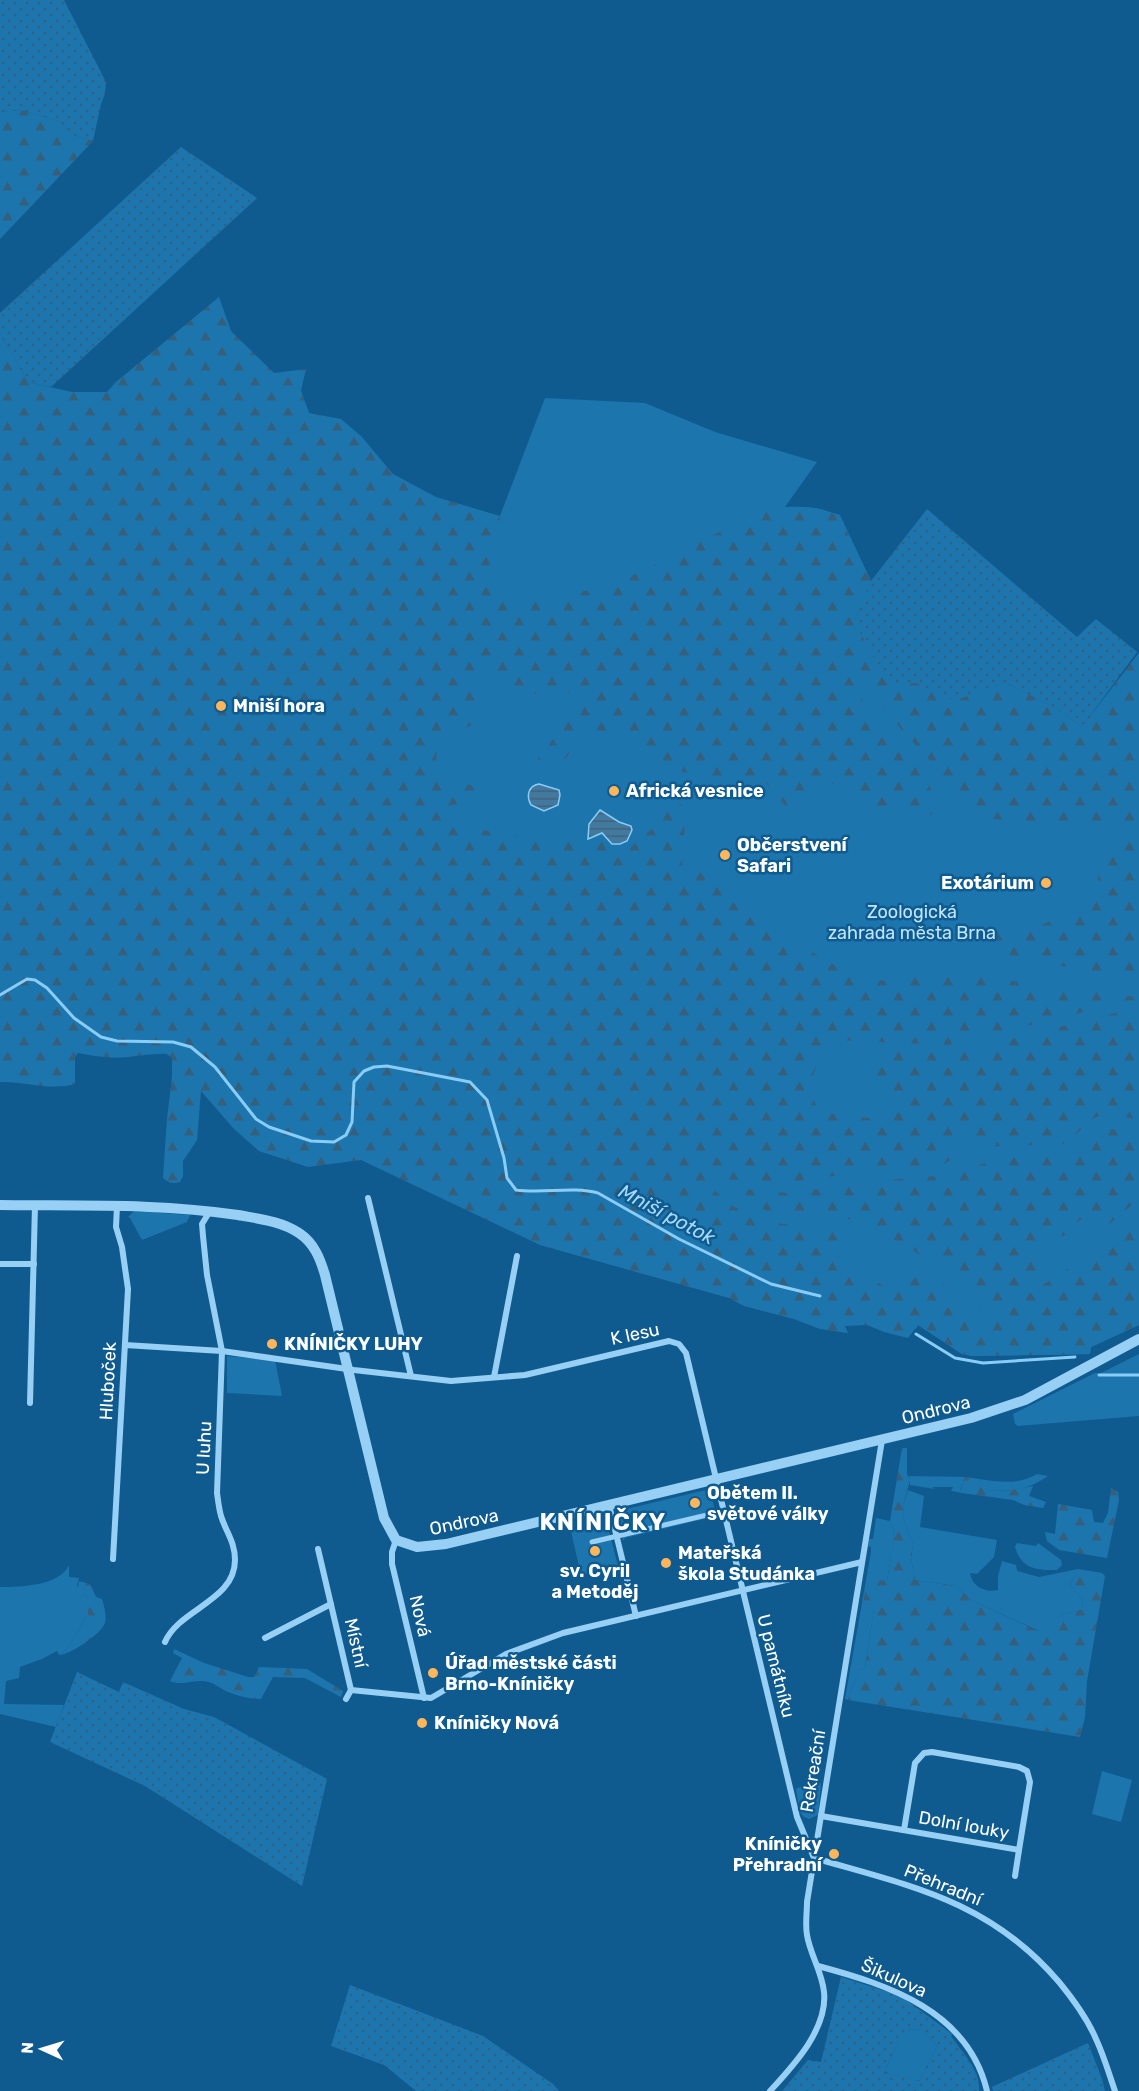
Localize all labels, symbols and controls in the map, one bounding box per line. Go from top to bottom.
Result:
place label: Mniší hora [233,695,325,717]
marker: Mniší hora [214,699,228,713]
place label: Africká vesnice [626,780,764,802]
marker: Africká vesnice [607,784,621,798]
place label: Občerstvení Safari [737,834,849,877]
marker: Občerstvení Safari [718,848,732,862]
place label: Exotárium [941,872,1034,894]
marker: Exotárium [1039,876,1053,890]
park label: Zoologická zahrada města Brna [828,901,996,944]
water label: Mniší potok [615,1179,720,1250]
street label: K lesu [608,1318,662,1350]
place label: KNÍNIČKY LUHY [284,1333,423,1355]
marker: KNÍNIČKY LUHY [265,1337,279,1351]
street label: Hluboček [95,1341,121,1421]
street label: Ondrova [899,1391,973,1429]
street label: U luhu [192,1420,216,1476]
place label: Obětem II. světové války [707,1482,829,1525]
marker: Obětem II. světové války [688,1496,702,1510]
street label: Ondrova [427,1504,501,1540]
district label: KNÍNIČKY [539,1507,667,1536]
place label: Mateřská škola Studánka [678,1542,815,1585]
marker: sv. Cyril a Metoděj [588,1544,602,1558]
marker: Mateřská škola Studánka [659,1556,673,1570]
place label: sv. Cyril a Metoděj [552,1560,638,1603]
street label: Nová [405,1593,435,1639]
street label: U památníku [753,1612,799,1720]
street label: Místní [340,1616,373,1671]
place label: Úřad městské části Brno-Kníničky [445,1652,617,1695]
marker: Úřad městské části Brno-Kníničky [426,1666,440,1680]
place label: Kníničky Nová [434,1712,559,1734]
marker: Kníničky Nová [415,1716,429,1730]
street label: Rekreační [796,1727,831,1814]
street label: Dolní louky [917,1806,1011,1844]
place label: Kníničky Přehradní [733,1833,824,1876]
marker: Kníničky Přehradní [827,1847,841,1861]
street label: Přehradní [901,1859,987,1911]
street label: Šikulova [858,1954,930,2002]
north arrow [12,2019,72,2079]
text: N [18,2042,37,2054]

